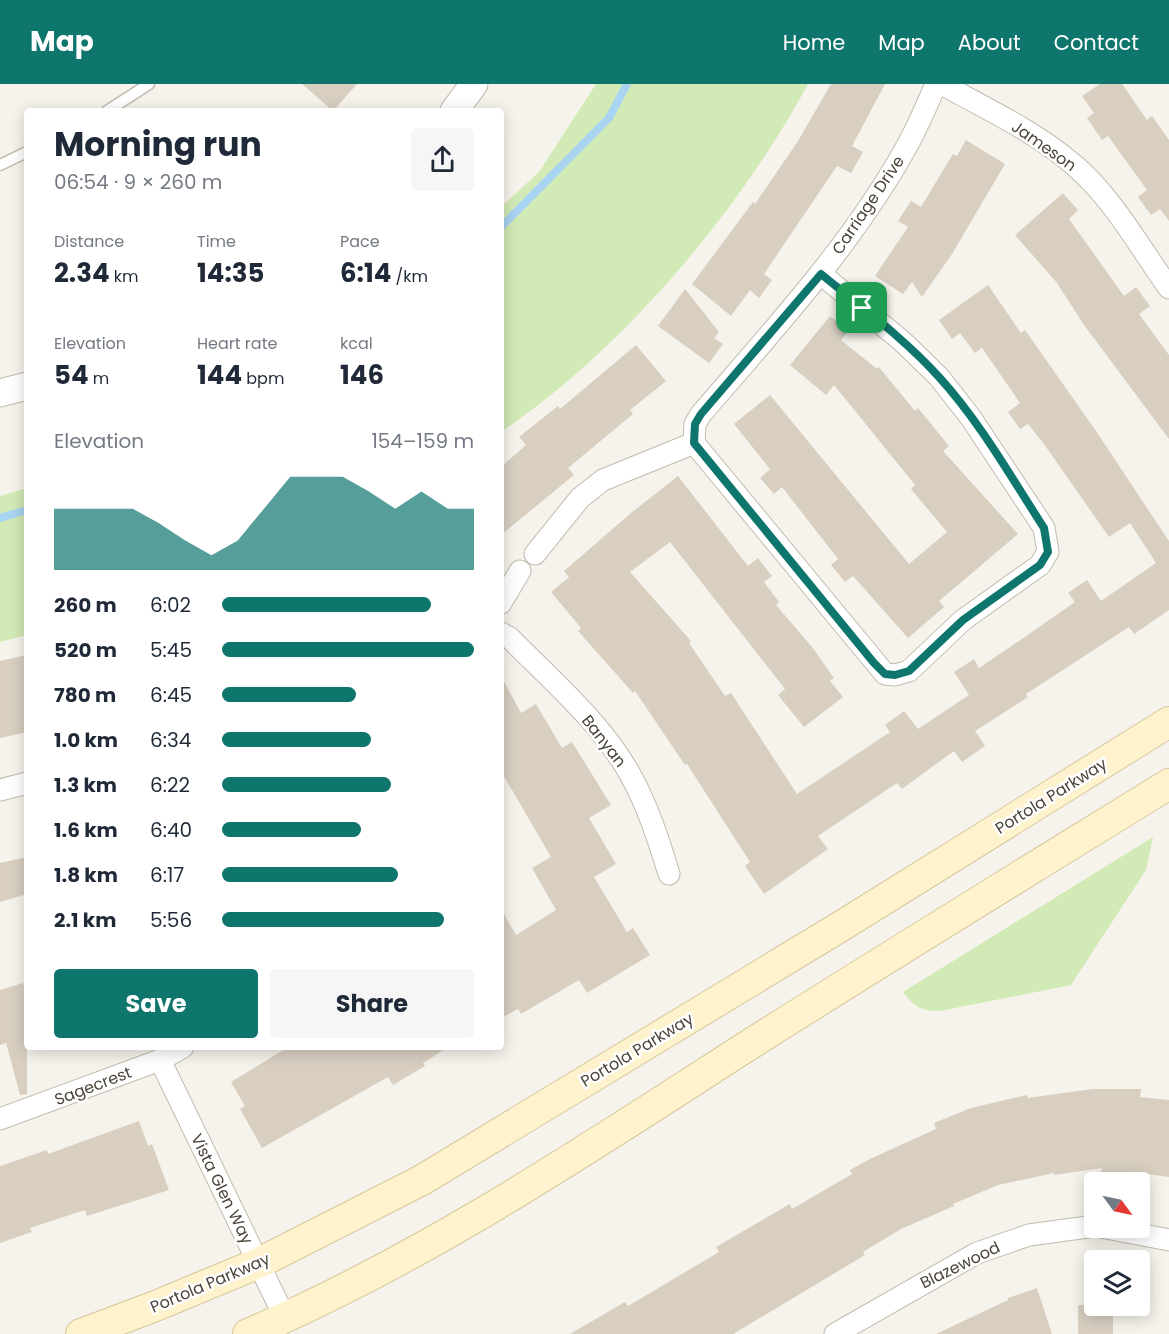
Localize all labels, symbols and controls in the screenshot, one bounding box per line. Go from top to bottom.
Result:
text: Map [30,22,94,61]
text: Home [783,28,845,57]
text: Map [878,28,925,57]
text: About [958,28,1021,57]
text: Contact [1054,28,1139,57]
street label: Jameson [1007,115,1081,177]
text: Morning run [54,121,262,168]
button: share [411,128,474,191]
street label: Carriage Drive [826,151,910,259]
text: 06:54 · 9 × 260 m [54,168,222,196]
text: Distance [54,230,124,253]
text: Time [197,230,236,253]
text: Pace [340,230,380,253]
text: 2.34 [54,255,110,291]
text: 14:35 [197,255,264,291]
text: 6:14 [340,255,391,291]
text: km [110,265,139,288]
text: /km [391,265,428,288]
pin [836,282,887,333]
icon: arrive [845,291,878,324]
text: Elevation [54,332,126,355]
text: Heart rate [197,332,277,355]
text: kcal [340,332,373,355]
text: 54 [54,357,89,393]
text: 144 [197,357,242,393]
text: 146 [340,357,384,393]
text: m [89,367,109,390]
text: bpm [242,367,284,390]
text: Elevation [54,427,144,455]
text: 154–159 m [371,427,474,455]
text: 260 m [54,591,117,619]
text: 6:02 [150,591,191,619]
text: 520 m [54,636,117,664]
text: 5:45 [150,636,192,664]
text: 780 m [54,681,116,709]
text: 6:45 [150,681,192,709]
street label: Banyan [576,710,632,772]
text: 1.0 km [54,726,118,754]
text: 6:34 [150,726,191,754]
street label: Portola Parkway [991,752,1111,840]
text: 1.3 km [54,771,117,799]
text: 6:22 [150,771,190,799]
text: 1.6 km [54,816,118,844]
text: 6:40 [150,816,192,844]
text: 1.8 km [54,861,118,889]
text: 6:17 [150,861,184,889]
text: 2.1 km [54,906,116,934]
text: 5:56 [150,906,192,934]
button: Save [54,969,258,1038]
button: Share [270,969,474,1038]
street label: Portola Parkway [576,1007,698,1093]
street label: Sagecrest [51,1061,135,1111]
street label: Vista Glen Way [185,1130,259,1248]
north arrow [1084,1172,1150,1238]
map controls [1084,1172,1150,1316]
street label: Blazewood [916,1236,1004,1294]
street label: Portola Parkway [147,1247,273,1319]
button: layers [1084,1250,1150,1316]

